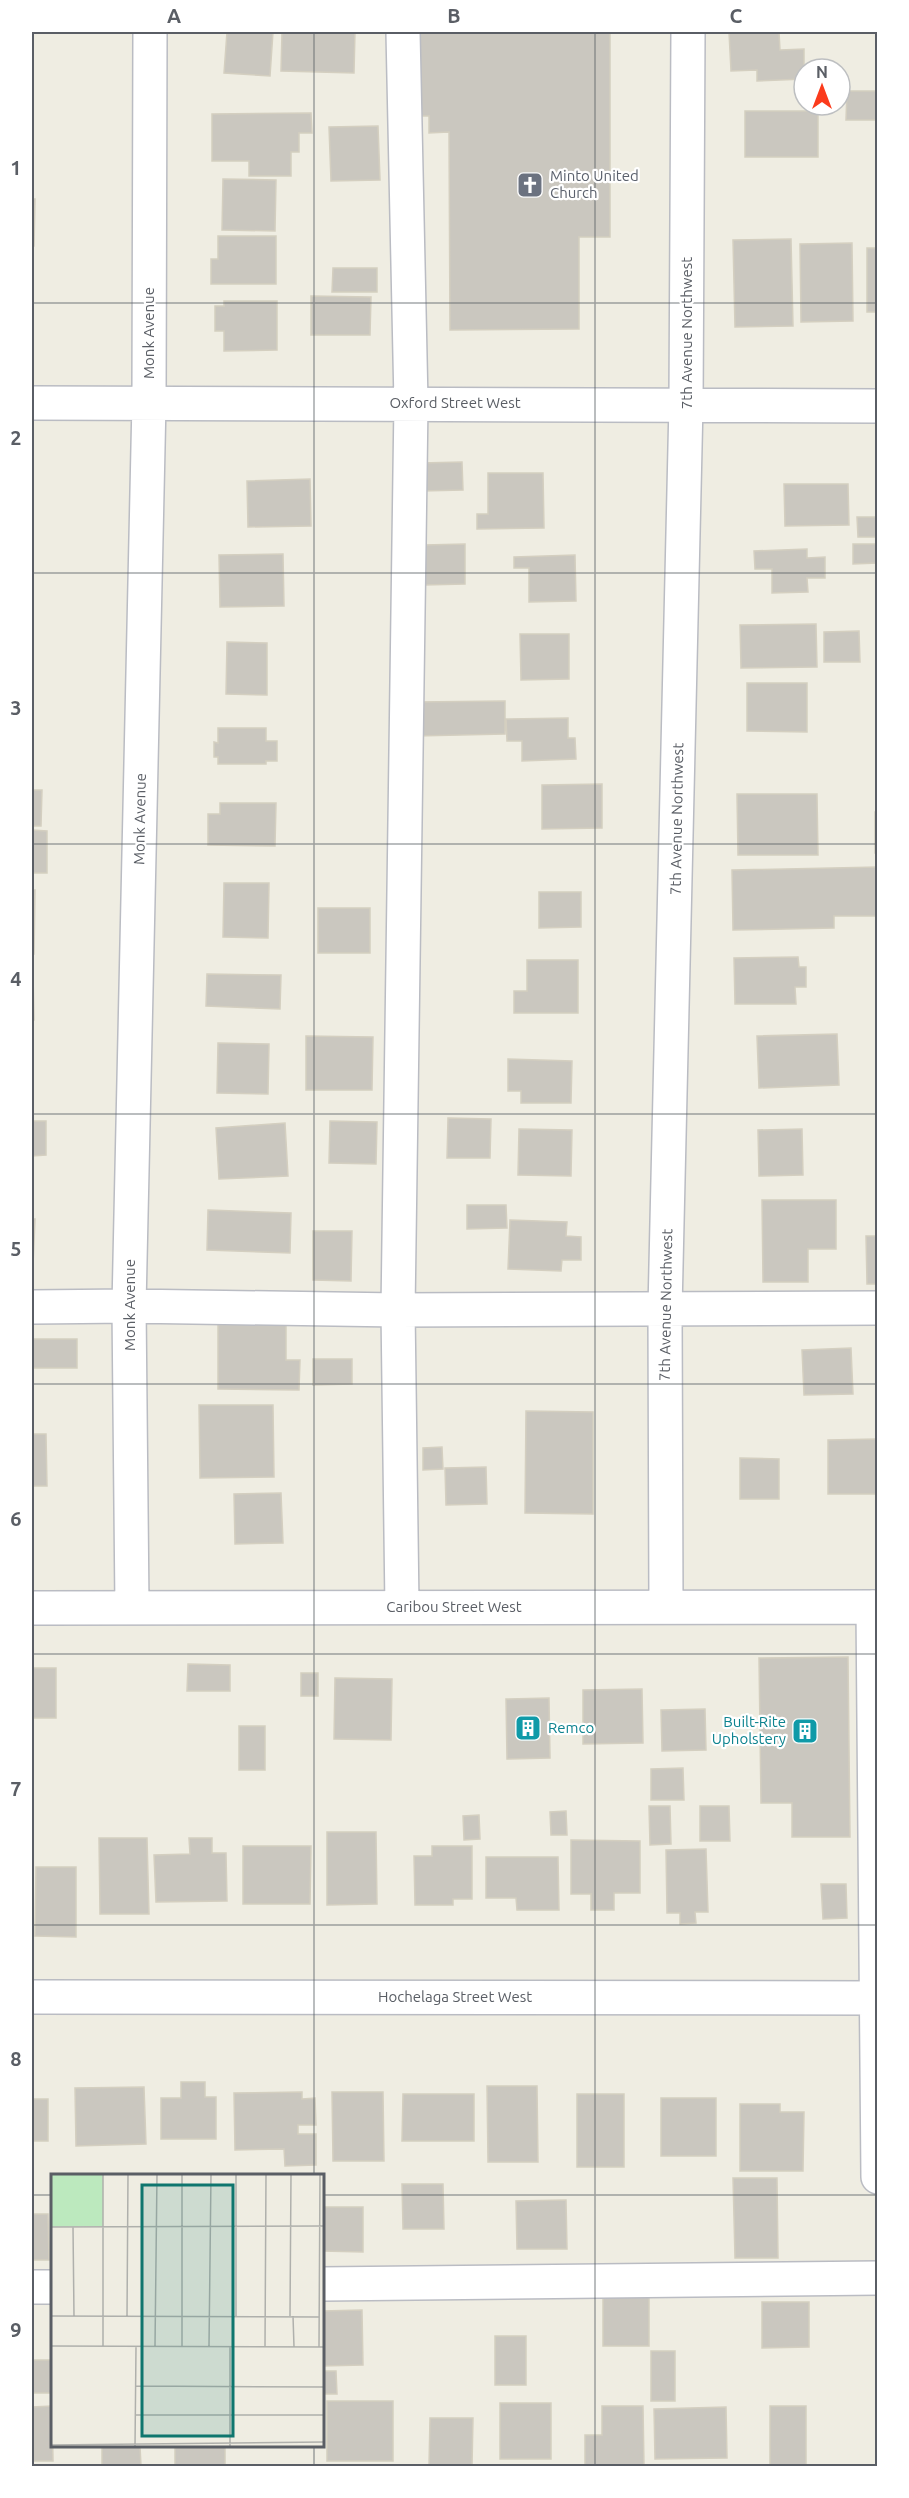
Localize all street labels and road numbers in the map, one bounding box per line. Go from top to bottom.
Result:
street label: 7th Avenue Northwest [678,257,695,409]
street label: Monk Avenue [140,287,157,379]
street label: Oxford Street West [389,394,521,411]
street label: 7th Avenue Northwest [667,743,686,895]
street label: Monk Avenue [130,773,149,865]
street label: 7th Avenue Northwest [656,1229,675,1381]
street label: Monk Avenue [121,1259,138,1351]
street label: Caribou Street West [386,1598,522,1615]
street label: Hochelaga Street West [378,1988,532,2005]

